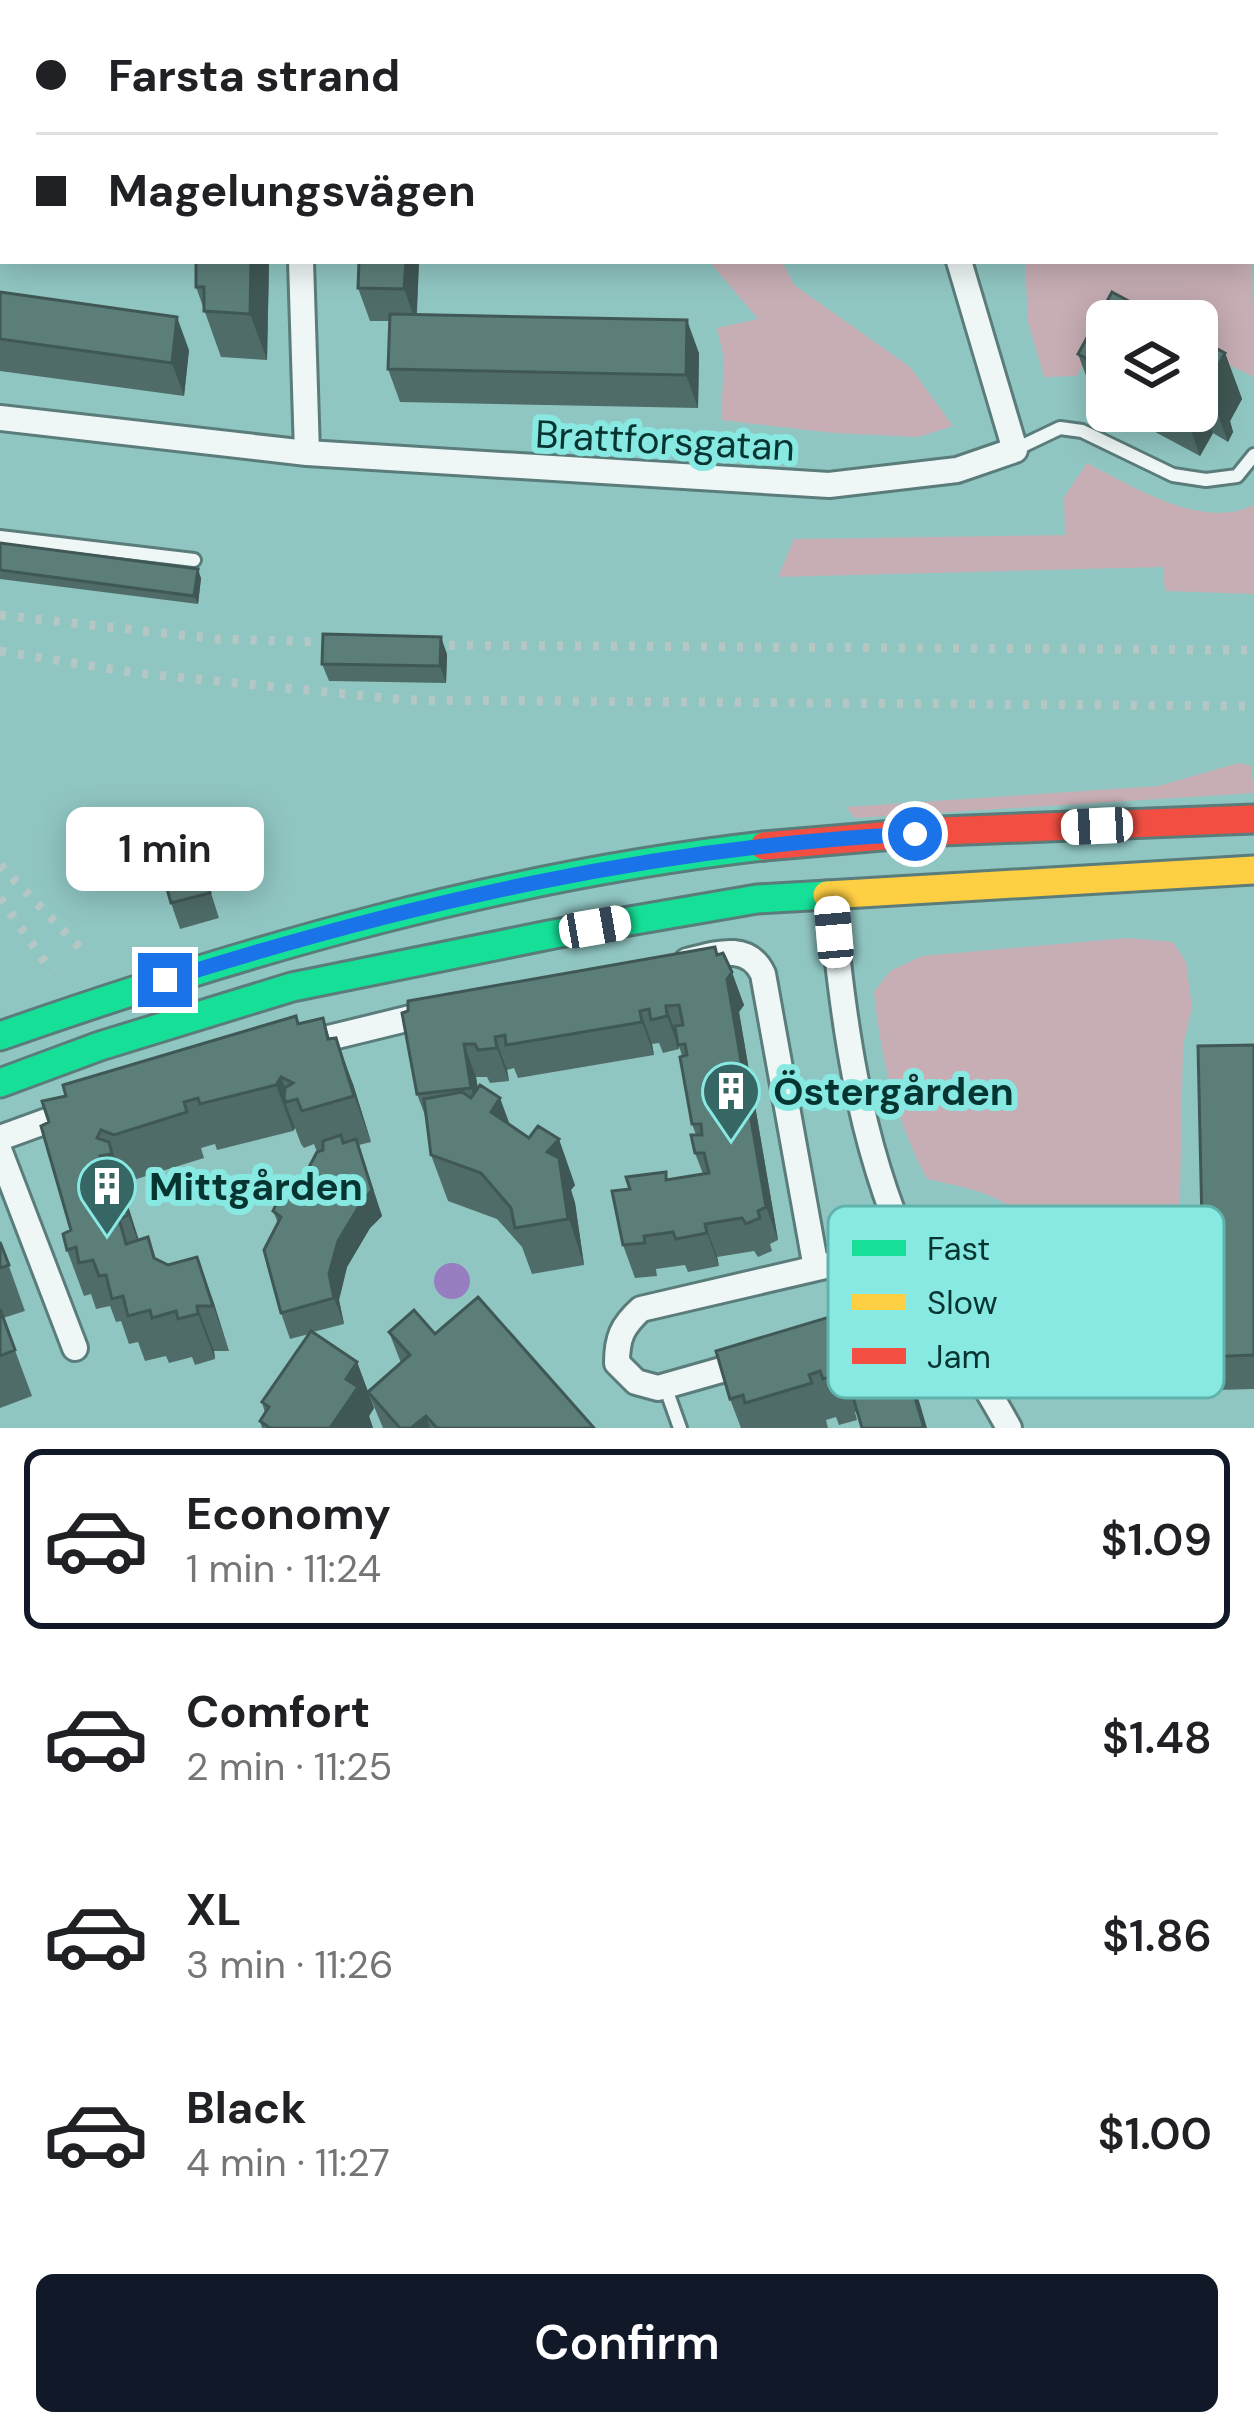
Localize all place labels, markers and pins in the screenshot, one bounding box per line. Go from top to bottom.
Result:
building icon: Östergården [700,1060,762,1142]
place label: Östergården [773,1066,1014,1117]
building icon: Mittgården [76,1155,138,1237]
place label: Mittgården [149,1161,363,1212]

